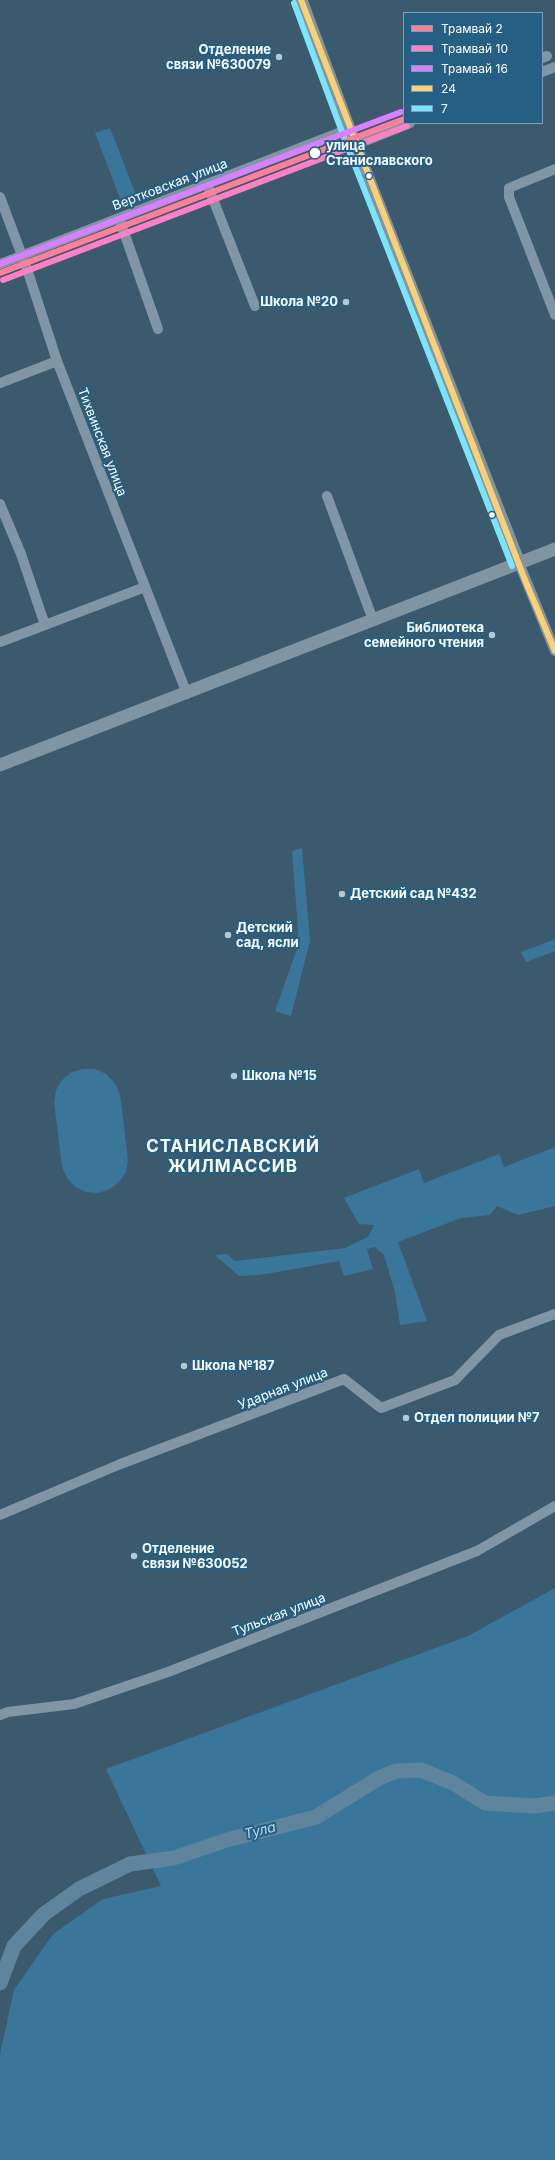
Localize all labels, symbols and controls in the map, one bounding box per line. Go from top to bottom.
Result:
legend [403,12,543,124]
text: Трамвай 2 [441,21,503,36]
text: Трамвай 10 [441,41,508,56]
place label: Отделение связи №630079 [166,42,271,73]
marker: Отделение связи №630079 [274,52,284,62]
text: Трамвай 16 [441,61,508,76]
text: 24 [441,81,456,96]
text: 7 [441,101,448,116]
place label: улица Станиславского [326,138,433,169]
marker: улица Станиславского [308,146,322,160]
street label: Вертковская улица [110,156,230,214]
unlabelled marker [364,171,374,181]
place label: Школа №20 [260,294,338,310]
marker: Школа №20 [341,297,351,307]
street label: Тихвинская улица [74,386,130,498]
unlabelled marker [487,510,497,520]
place label: Библиотека семейного чтения [364,620,484,651]
marker: Библиотека семейного чтения [487,630,497,640]
place label: Детский сад №432 [350,886,477,902]
marker: Детский сад №432 [337,889,347,899]
place label: Детский сад, ясли [236,920,299,951]
marker: Детский сад, ясли [223,930,233,940]
place label: Школа №15 [242,1068,317,1084]
marker: Школа №15 [229,1071,239,1081]
district label: СТАНИСЛАВСКИЙ ЖИЛМАССИВ [146,1137,320,1177]
place label: Школа №187 [192,1358,275,1374]
marker: Школа №187 [179,1361,189,1371]
street label: Ударная улица [236,1365,330,1413]
place label: Отдел полиции №7 [414,1410,540,1426]
marker: Отдел полиции №7 [401,1413,411,1423]
place label: Отделение связи №630052 [142,1541,248,1572]
marker: Отделение связи №630052 [129,1551,139,1561]
street label: Тульская улица [230,1590,328,1640]
water label: Тула [242,1819,278,1843]

